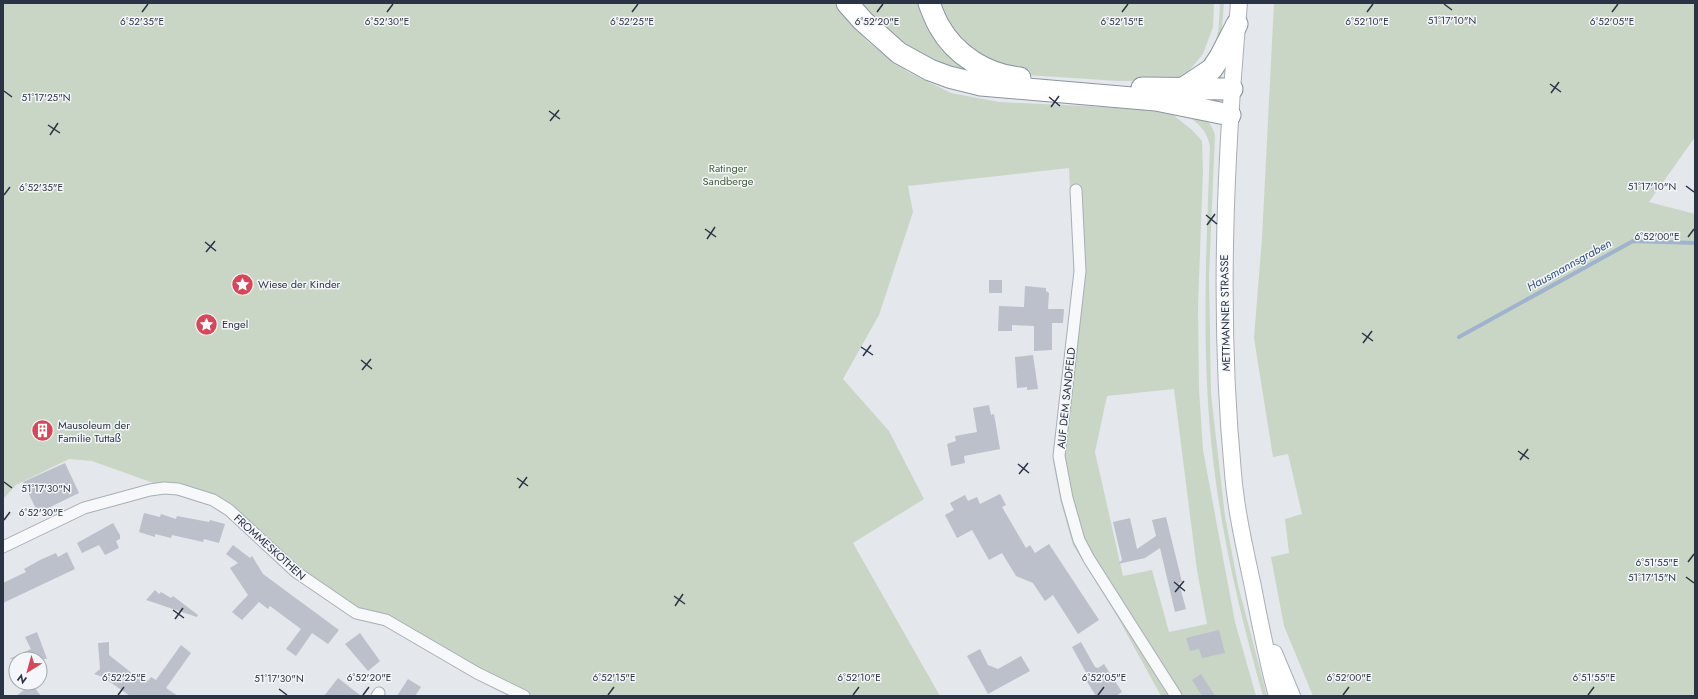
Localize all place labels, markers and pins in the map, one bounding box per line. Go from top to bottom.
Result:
place icon: Wiese der Kinder [229,271,255,297]
place label: Wiese der Kinder [258,276,341,292]
place icon: Engel [194,311,220,337]
place label: Engel [222,316,248,332]
place label: Mausoleum der Familie Tuttaß [58,417,130,446]
building icon: Mausoleum der Familie Tuttaß [30,418,56,444]

